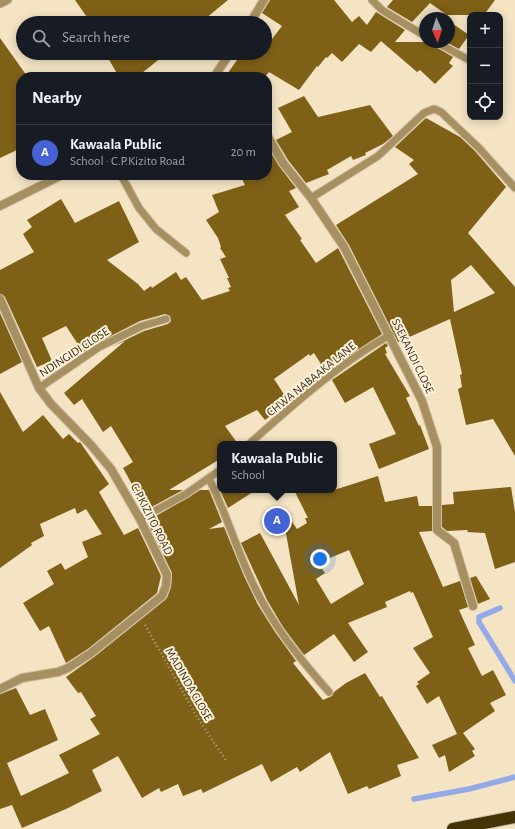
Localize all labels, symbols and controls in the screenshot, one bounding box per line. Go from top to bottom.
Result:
north arrow [419,12,455,48]
map controls [467,12,503,120]
button: + [467,12,503,48]
search box [16,16,272,60]
icon: search [30,27,52,49]
text: Search here [62,30,130,45]
button: − [467,48,503,84]
button: locate [467,84,503,120]
text: Nearby [32,89,82,106]
text: Kawaala Public [70,137,161,152]
text: A [41,146,49,159]
text: 20 m [231,146,256,159]
text: School · C.P.Kizito Road [70,155,185,168]
street label: SSEKANDI CLOSE [390,317,436,396]
street label: NDINGIDI CLOSE [37,325,111,379]
street label: CHWA NABAAKA LANE [264,339,358,418]
popup [217,441,337,493]
text: Kawaala Public [231,451,323,466]
text: School [231,469,265,482]
street label: C.P.KIZITO ROAD [129,481,175,557]
pin: A [264,506,290,536]
your location [310,549,330,569]
street label: MADINDA CLOSE [163,646,215,723]

